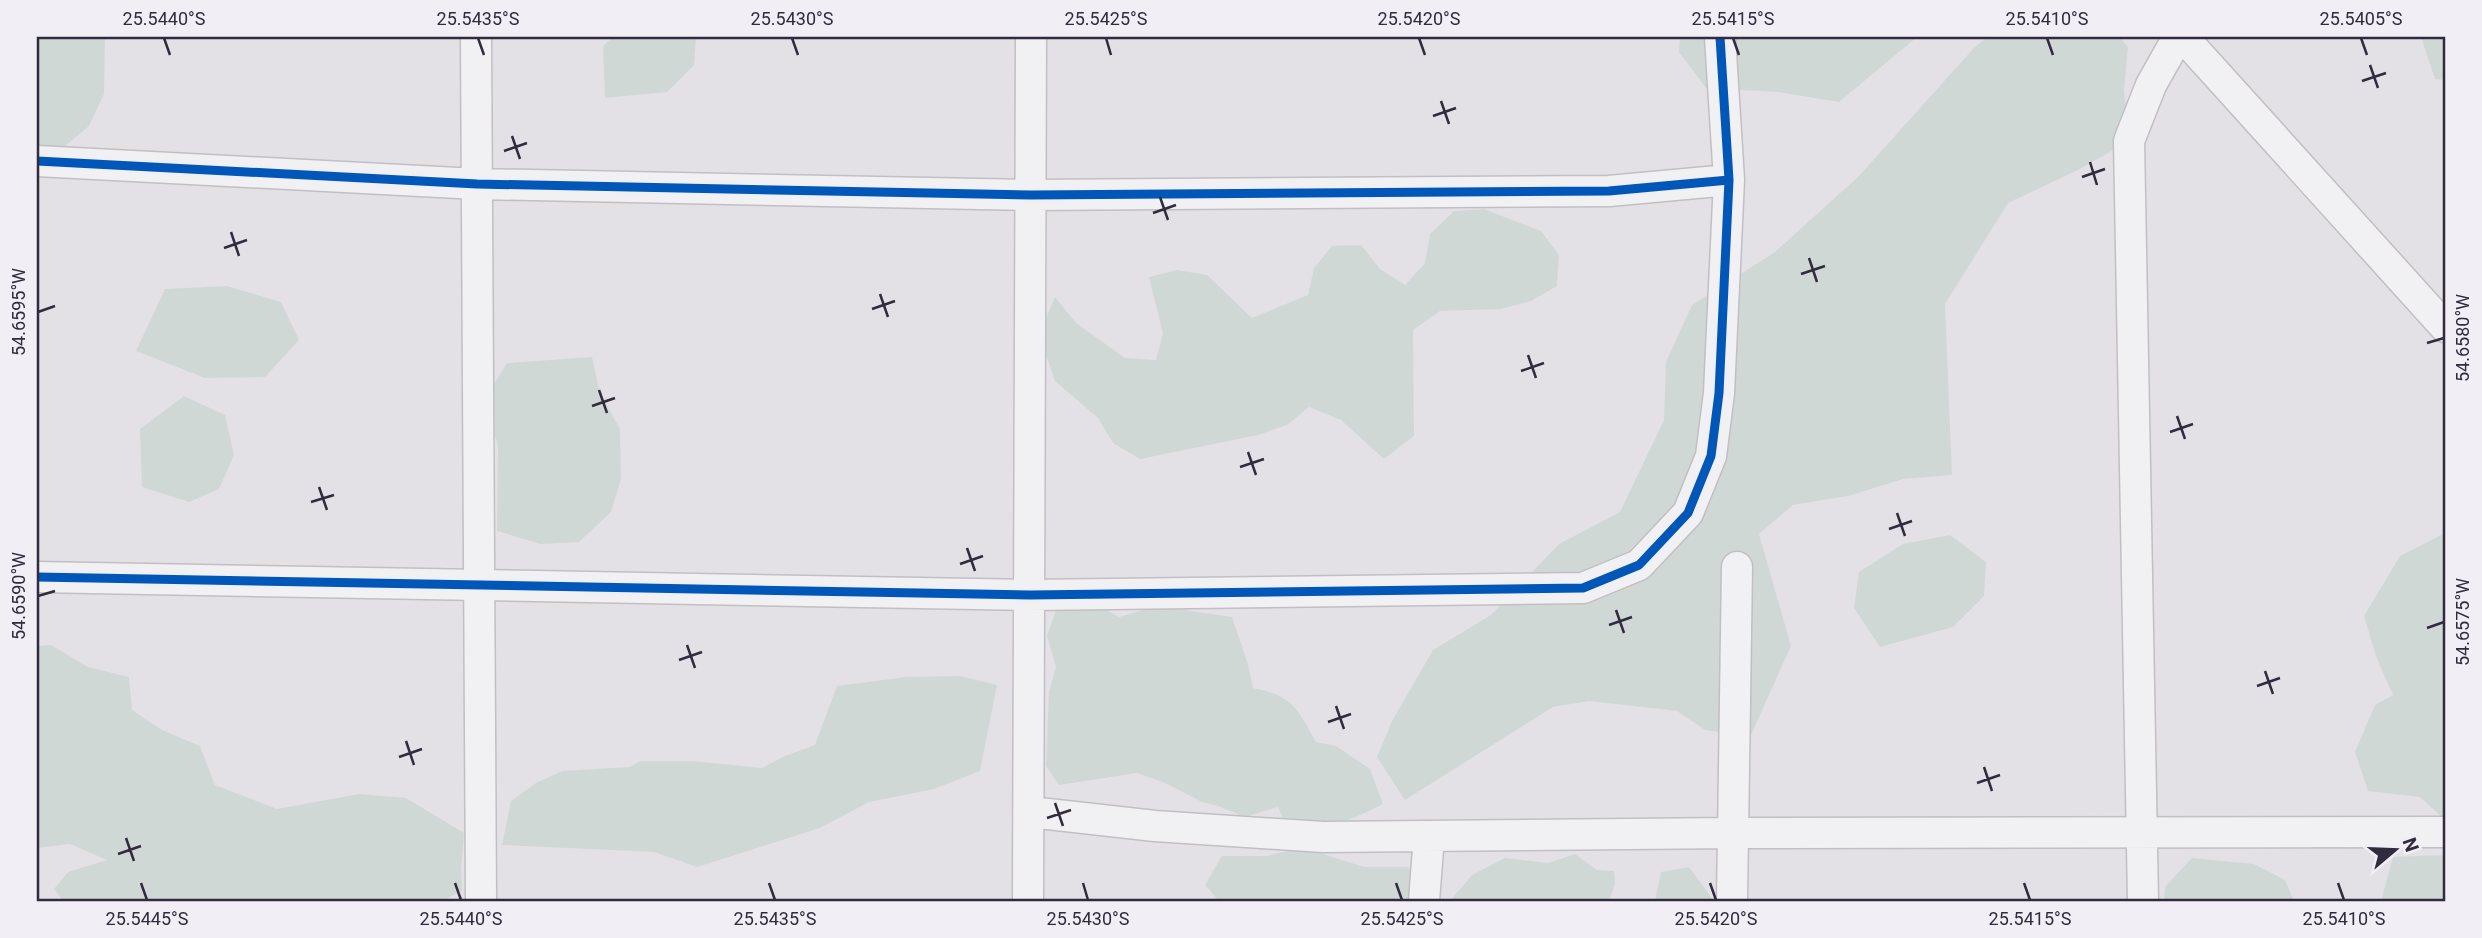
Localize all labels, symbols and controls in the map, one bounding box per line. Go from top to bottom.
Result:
text: 25.5440°S [123,8,206,29]
text: 25.5435°S [437,8,520,29]
text: 25.5430°S [751,8,834,29]
text: 25.5425°S [1065,8,1148,29]
text: 25.5420°S [1378,8,1461,29]
text: 25.5415°S [1692,8,1775,29]
text: 25.5410°S [2006,8,2089,29]
text: 25.5405°S [2320,8,2403,29]
text: 54.6595°W [8,268,29,356]
text: 54.6580°W [2452,294,2473,382]
text: 54.6590°W [8,552,29,640]
text: 54.6575°W [2452,578,2473,666]
north arrow [2360,816,2430,886]
text: N [2398,835,2424,855]
text: 25.5445°S [106,908,189,929]
text: 25.5440°S [420,908,503,929]
text: 25.5435°S [734,908,817,929]
text: 25.5430°S [1047,908,1130,929]
text: 25.5425°S [1361,908,1444,929]
text: 25.5420°S [1675,908,1758,929]
text: 25.5415°S [1989,908,2072,929]
text: 25.5410°S [2303,908,2386,929]

